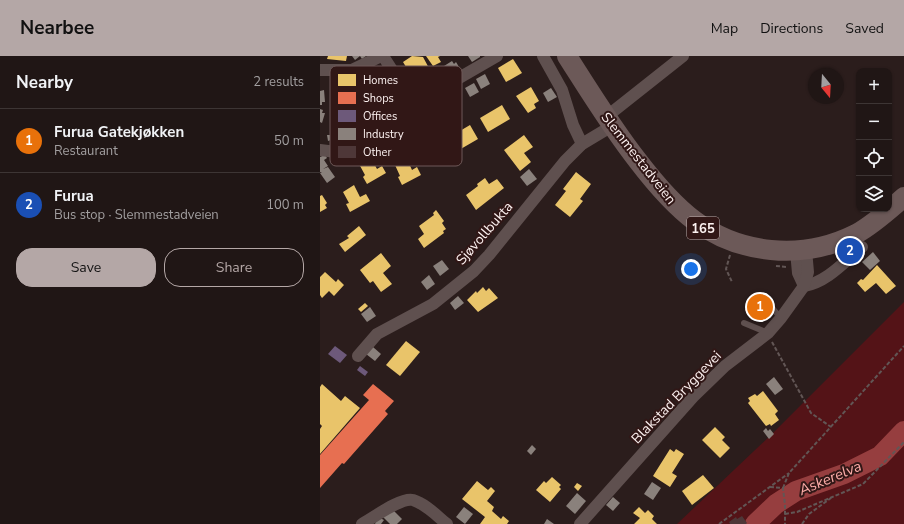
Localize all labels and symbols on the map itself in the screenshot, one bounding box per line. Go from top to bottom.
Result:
legend [330,66,462,166]
north arrow [808,68,844,104]
text: Homes [363,73,398,88]
text: Shops [363,91,394,106]
street label: Slemmestadveien [597,108,681,208]
text: Offices [363,109,397,124]
text: Industry [363,127,404,142]
text: Other [363,145,391,160]
street label: Sjøvollbukta [452,198,517,269]
road number: 165 [687,217,719,239]
pin: 2 [837,236,863,266]
your location [681,259,701,279]
pin: 1 [747,292,773,322]
street label: Blakstad Bryggevei [627,347,726,448]
water label: Askerelva [795,456,865,501]

